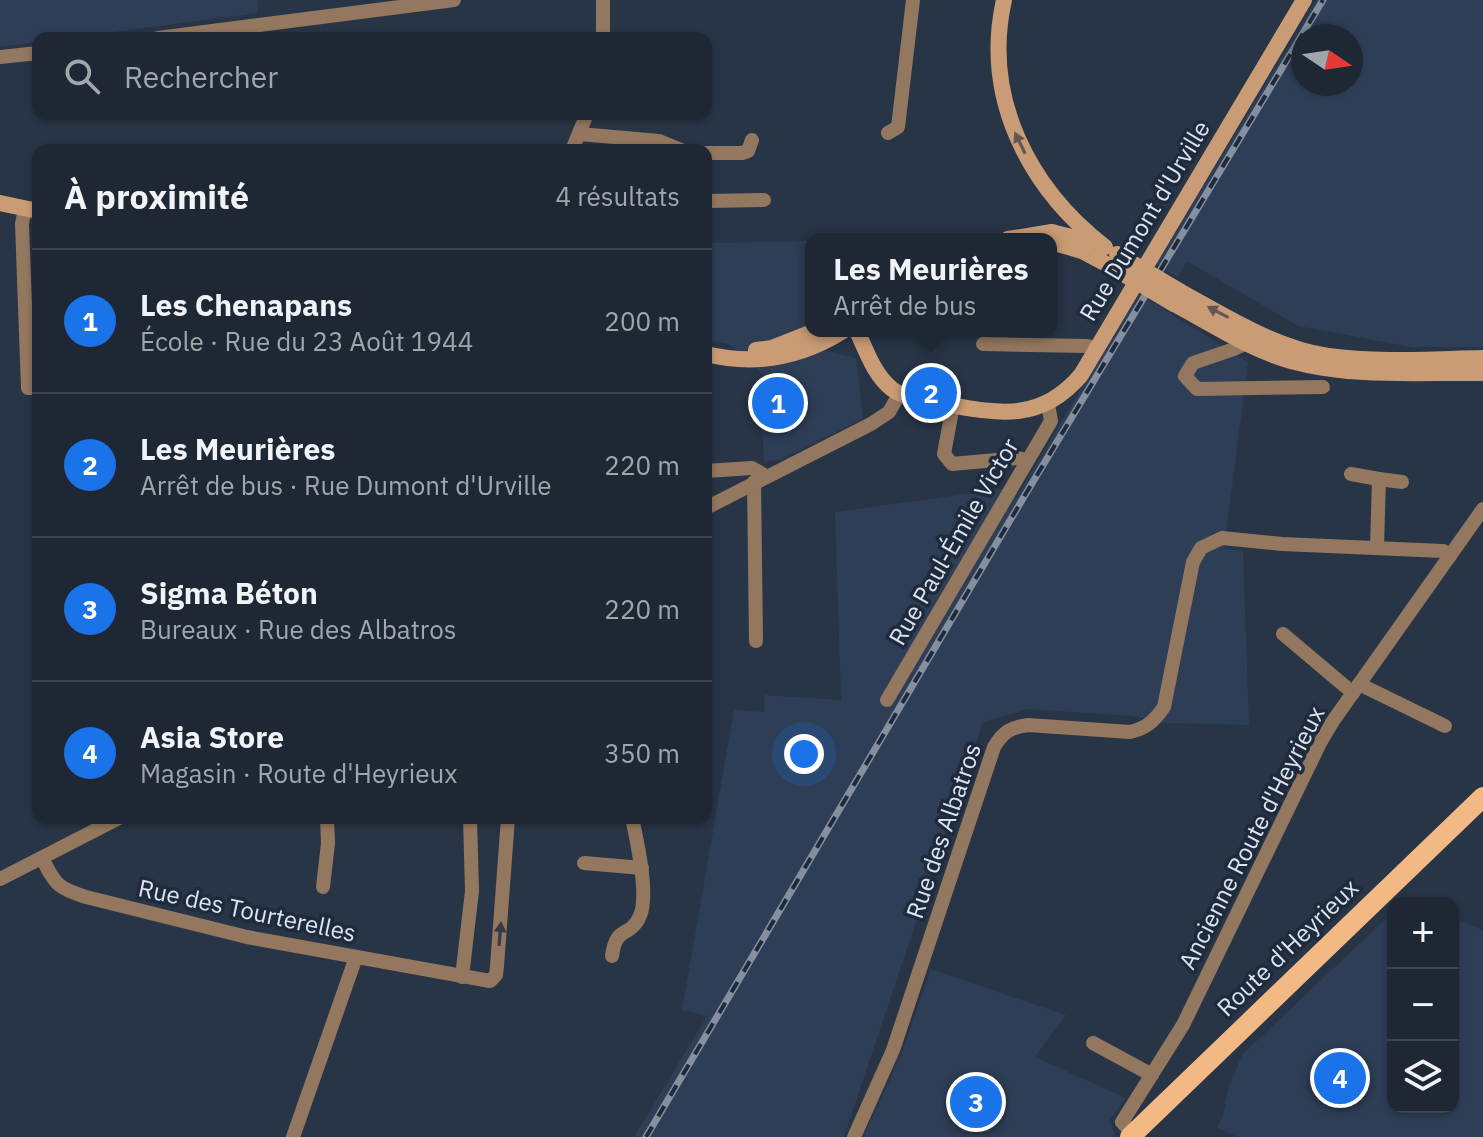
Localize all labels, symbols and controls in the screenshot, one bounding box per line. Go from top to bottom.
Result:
north arrow [1291,24,1363,96]
search box [32,32,712,120]
icon: search [60,54,104,98]
text: Rechercher [124,57,278,96]
street label: Rue Dumont d'Urville [1072,114,1217,327]
one-way arrow [1013,131,1027,155]
text: À proximité [64,174,249,218]
text: 4 résultats [555,179,680,213]
popup [805,233,1057,337]
text: Les Meurières [833,249,1029,288]
text: Les Chenapans [140,285,352,324]
text: Arrêt de bus [833,288,976,322]
text: 1 [82,304,98,338]
text: 200 m [604,304,680,338]
one-way arrow [1207,305,1229,319]
text: École · Rue du 23 Août 1944 [140,324,473,358]
pin: 2 [905,363,957,423]
pin: 1 [752,373,804,433]
text: Les Meurières [140,429,335,468]
street label: Rue Paul-Émile Victor [881,432,1026,651]
text: 2 [82,448,98,482]
text: 220 m [604,448,680,482]
text: Arrêt de bus · Rue Dumont d'Urville [140,468,552,502]
text: Sigma Béton [140,573,318,612]
text: 3 [82,592,98,626]
text: 220 m [604,592,680,626]
text: Bureaux · Rue des Albatros [140,612,456,646]
street label: Ancienne Route d'Heyrieux [1173,702,1331,974]
text: Asia Store [140,717,284,756]
your location [784,734,824,774]
text: 4 [82,736,98,770]
text: 350 m [604,736,680,770]
street label: Rue des Albatros [898,739,988,922]
text: Magasin · Route d'Heyrieux [140,756,457,790]
street label: Rue des Tourterelles [136,871,359,949]
street label: Route d'Heyrieux [1212,873,1364,1023]
map controls [1387,897,1459,1113]
button: + [1387,897,1459,969]
one-way arrow [494,921,507,946]
button: − [1387,969,1459,1041]
button: layers [1387,1041,1459,1113]
pin: 4 [1314,1048,1366,1108]
pin: 3 [950,1072,1002,1132]

